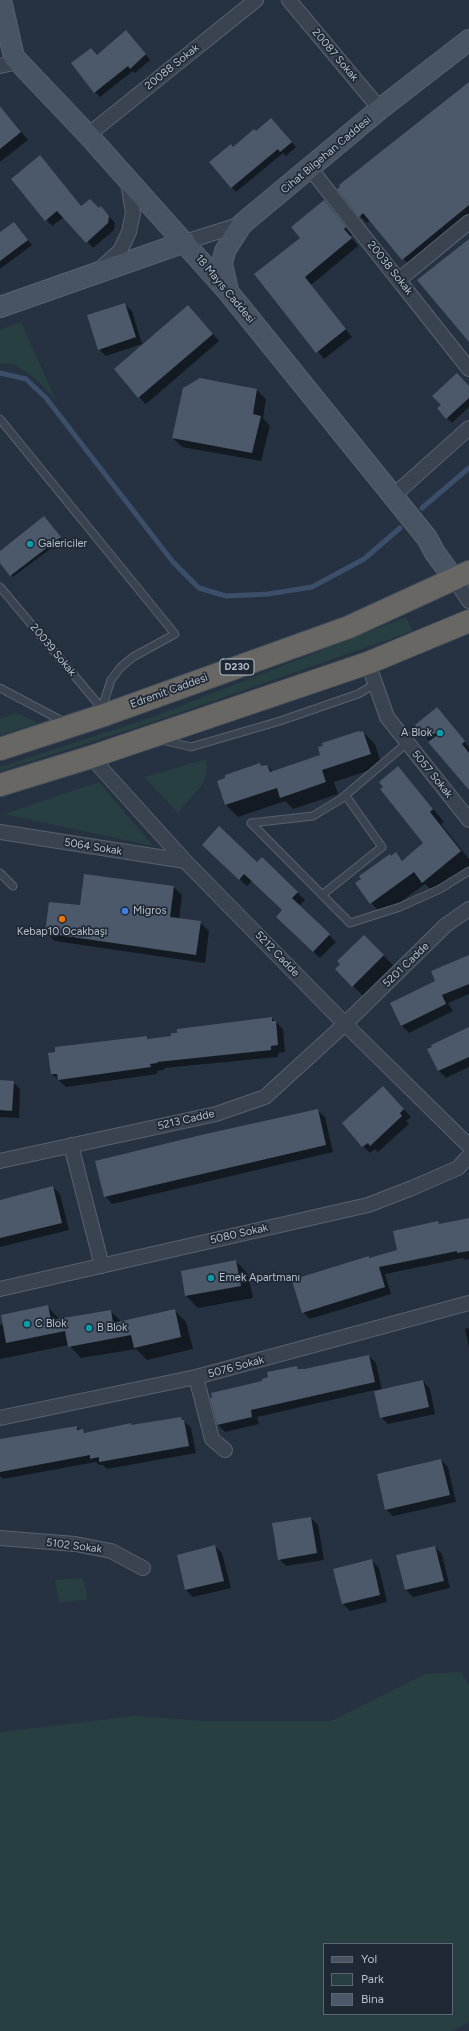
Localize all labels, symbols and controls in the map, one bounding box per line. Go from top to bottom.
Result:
street label: 20087 Sokak [309,26,361,84]
street label: 20088 Sokak [142,41,202,93]
street label: Cihat Bilgehan Caddesi [278,113,374,197]
street label: 20038 Sokak [364,239,416,297]
street label: 18 Mayıs Caddesi [193,252,257,326]
place label: Galericiler [38,537,87,551]
marker: Galericiler [25,539,35,549]
street label: 20039 Sokak [27,621,79,679]
road number: D230 [220,659,254,675]
street label: Edremit Caddesi [128,671,210,711]
place label: A Blok [401,726,432,740]
marker: A Blok [435,728,445,738]
street label: 5057 Sokak [409,747,455,801]
street label: 5064 Sokak [63,836,123,858]
place label: Migros [133,904,167,918]
marker: Migros [120,906,130,916]
marker: Kebap10 Ocakbaşı [57,914,67,924]
place label: Kebap10 Ocakbaşı [17,925,107,939]
street label: 5212 Cadde [252,928,302,980]
street label: 5201 Cadde [380,940,432,990]
street label: 5213 Cadde [156,1107,216,1133]
street label: 5080 Sokak [209,1221,269,1247]
place label: Emek Apartmanı [219,1271,300,1285]
marker: Emek Apartmanı [206,1273,216,1283]
place label: C Blok [35,1317,67,1331]
marker: C Blok [22,1319,32,1329]
place label: B Blok [97,1321,127,1335]
marker: B Blok [84,1323,94,1333]
street label: 5076 Sokak [207,1353,265,1381]
street label: 5102 Sokak [45,1536,103,1556]
legend [323,1943,453,2015]
text: Yol [361,1952,377,1966]
text: Park [361,1972,384,1986]
text: Bina [361,1992,384,2006]

